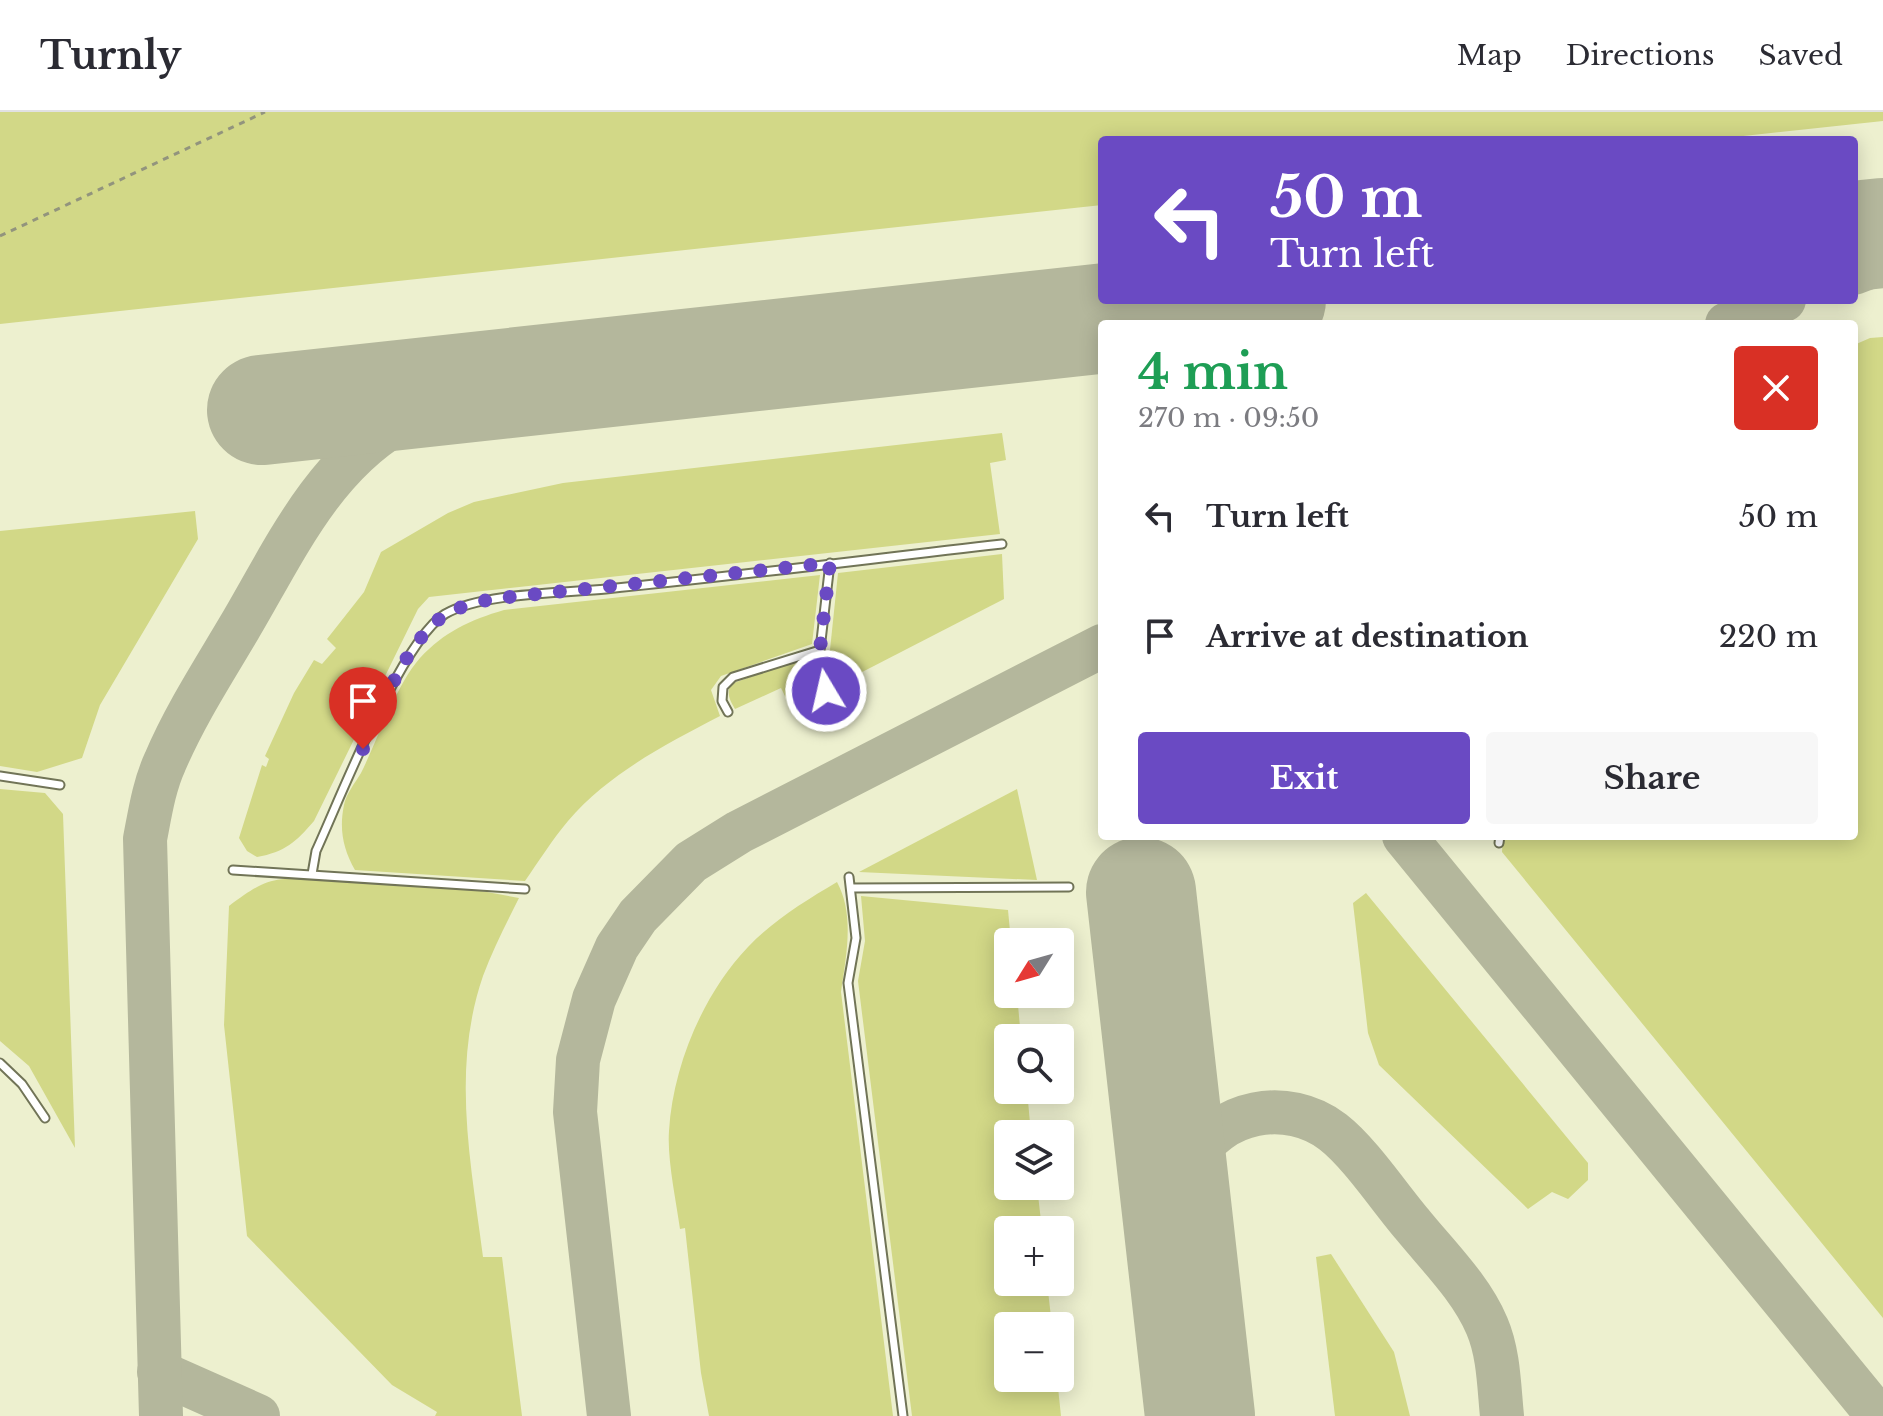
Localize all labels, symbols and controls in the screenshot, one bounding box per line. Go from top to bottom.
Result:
text: Turnly [40,32,181,79]
text: Map [1457,38,1522,73]
text: Directions [1566,38,1715,73]
text: Saved [1759,38,1843,73]
text: 50 m [1270,163,1422,232]
icon: left [1138,168,1242,272]
text: Turn left [1270,232,1434,277]
text: 4 min [1138,342,1288,402]
button: close [1734,346,1818,430]
text: 270 m · 09:50 [1138,402,1319,434]
icon: left [1138,494,1182,538]
text: Turn left [1206,498,1349,535]
text: 50 m [1739,498,1818,535]
icon: arrive [1138,614,1182,658]
text: Arrive at destination [1206,618,1529,655]
text: 220 m [1719,618,1818,655]
position arrow [784,649,868,733]
pin [329,667,397,749]
icon: arrive [341,679,385,723]
button: Exit [1138,732,1470,824]
button: Share [1486,732,1818,824]
north arrow [994,928,1074,1008]
map controls [994,928,1074,1392]
button: search [994,1024,1074,1104]
button: layers [994,1120,1074,1200]
button: + [994,1216,1074,1296]
button: − [994,1312,1074,1392]

